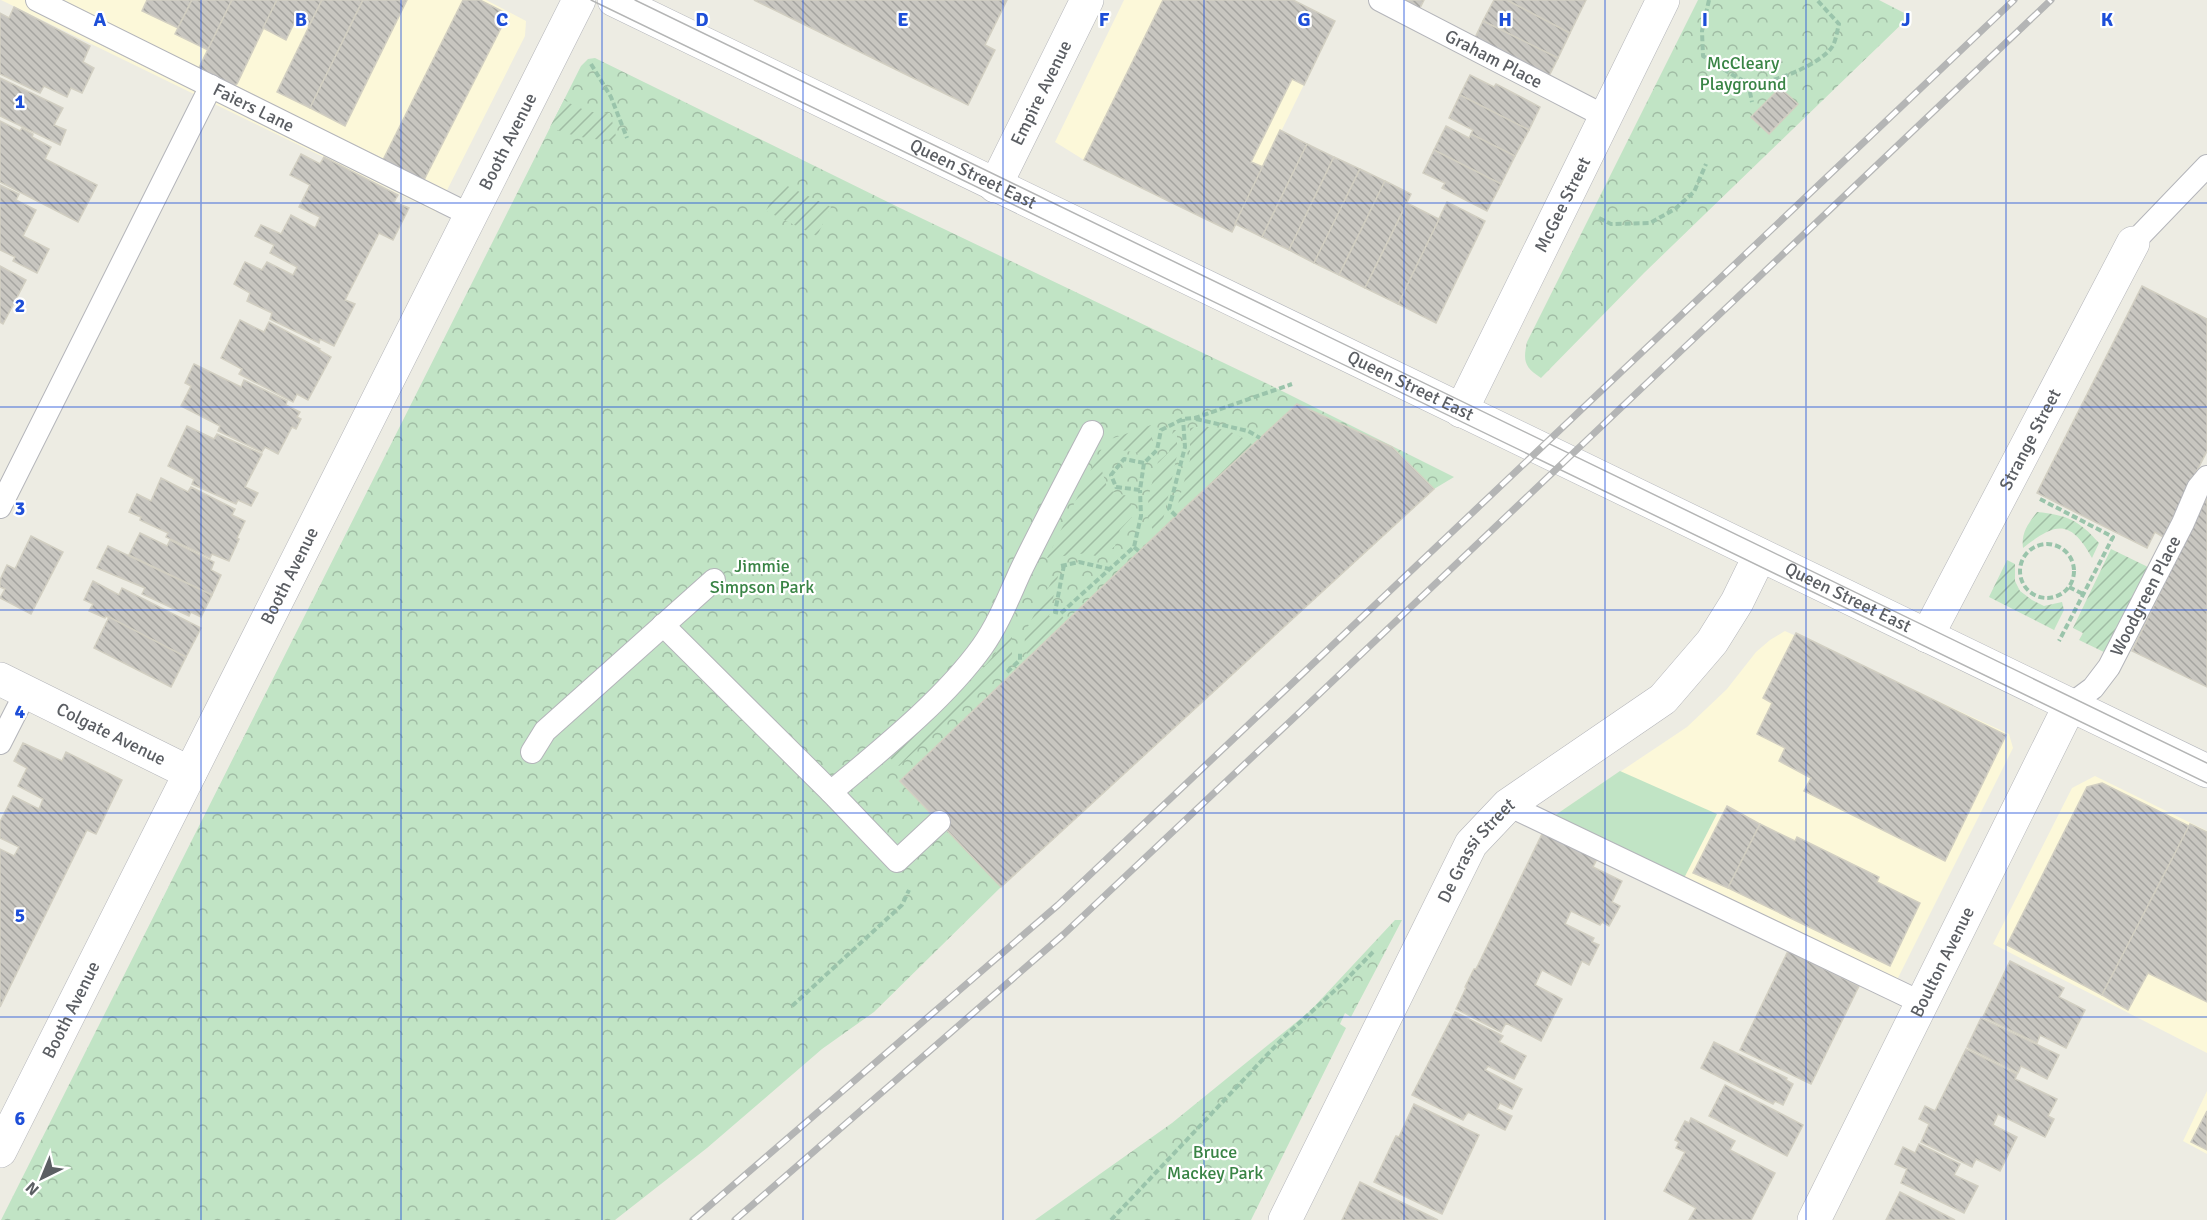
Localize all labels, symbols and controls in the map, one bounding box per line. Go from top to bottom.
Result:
text: A [94,7,107,32]
text: B [295,7,307,32]
text: C [496,7,508,32]
text: D [695,7,709,32]
text: E [897,7,909,32]
text: F [1099,7,1110,32]
text: G [1297,7,1311,32]
text: H [1498,7,1512,32]
text: I [1702,7,1708,32]
text: J [1901,7,1911,32]
text: K [2101,7,2114,32]
street label: Graham Place [1441,25,1546,93]
street label: Empire Avenue [1006,37,1076,149]
park label: McCleary Playground [1699,52,1787,95]
street label: Faiers Lane [210,78,298,137]
text: 1 [15,89,26,114]
street label: Booth Avenue [474,89,541,194]
street label: Queen Street East [906,134,1040,214]
street label: McGee Street [1530,153,1595,256]
text: 2 [15,293,25,318]
street label: Queen Street East [1344,346,1477,425]
street label: Strange Street [1995,385,2066,494]
text: 3 [15,496,25,521]
street label: Booth Avenue [256,523,323,628]
street label: Woodgreen Place [2105,532,2186,660]
park label: Jimmie Simpson Park [710,555,814,598]
street label: Queen Street East [1781,557,1915,637]
street label: Colgate Avenue [53,698,169,770]
text: 4 [15,699,26,724]
street label: De Grassi Street [1433,793,1519,906]
text: 5 [15,903,25,928]
street label: Boulton Avenue [1905,903,1979,1021]
street label: Booth Avenue [37,958,105,1062]
text: 6 [15,1106,26,1131]
park label: Bruce Mackey Park [1167,1141,1263,1184]
north arrow [12,1148,72,1208]
text: N [22,1177,43,1199]

